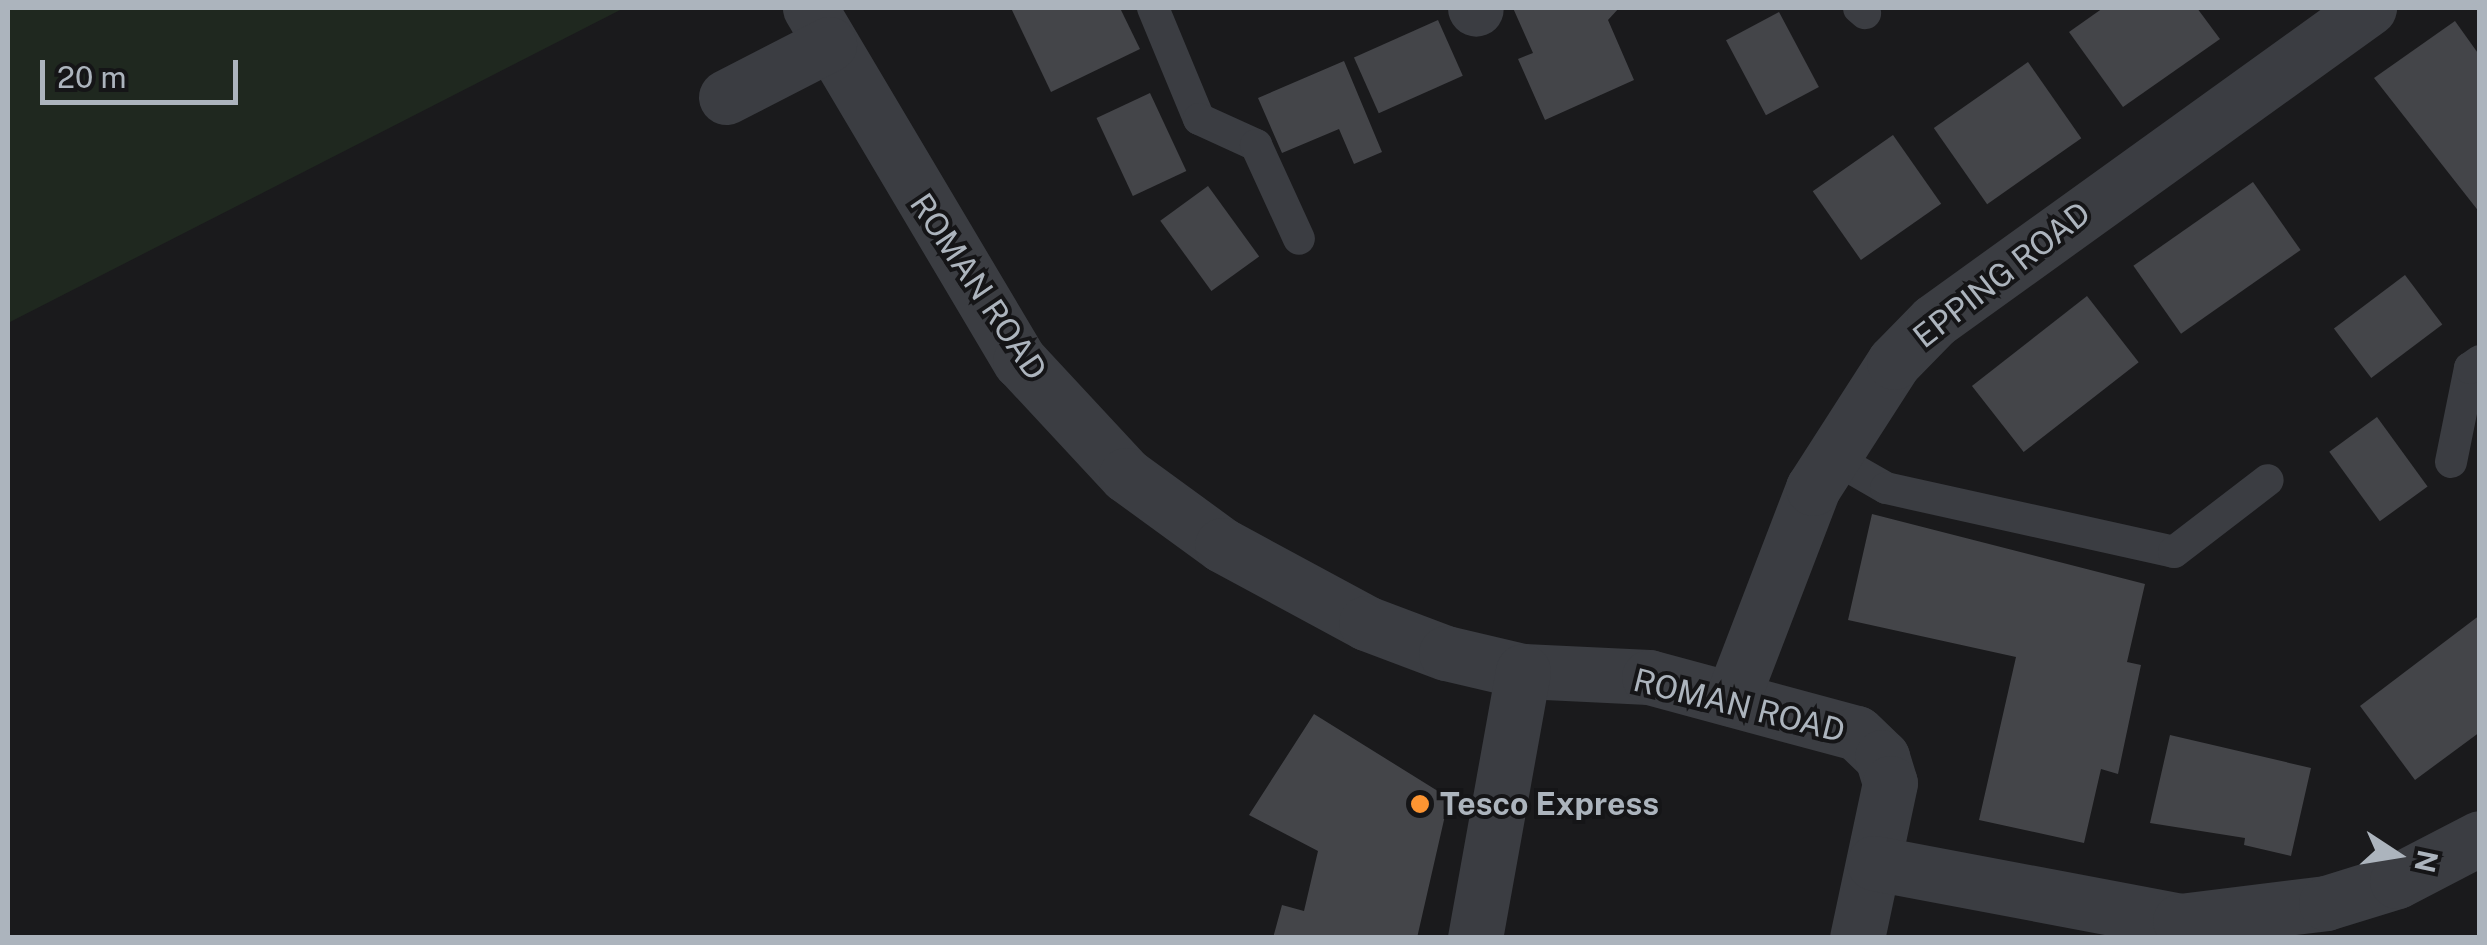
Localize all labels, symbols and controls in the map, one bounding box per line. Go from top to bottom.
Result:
scale bar [45,40,242,102]
text: 20 m [57,59,126,95]
street label: ROMAN ROAD [902,187,1054,387]
street label: EPPING ROAD [1906,194,2098,356]
street label: ROMAN ROAD [1629,661,1849,751]
place label: Tesco Express [1440,785,1659,823]
marker: Tesco Express [1409,793,1431,815]
north arrow [2347,805,2447,905]
text: N [2408,847,2445,875]

